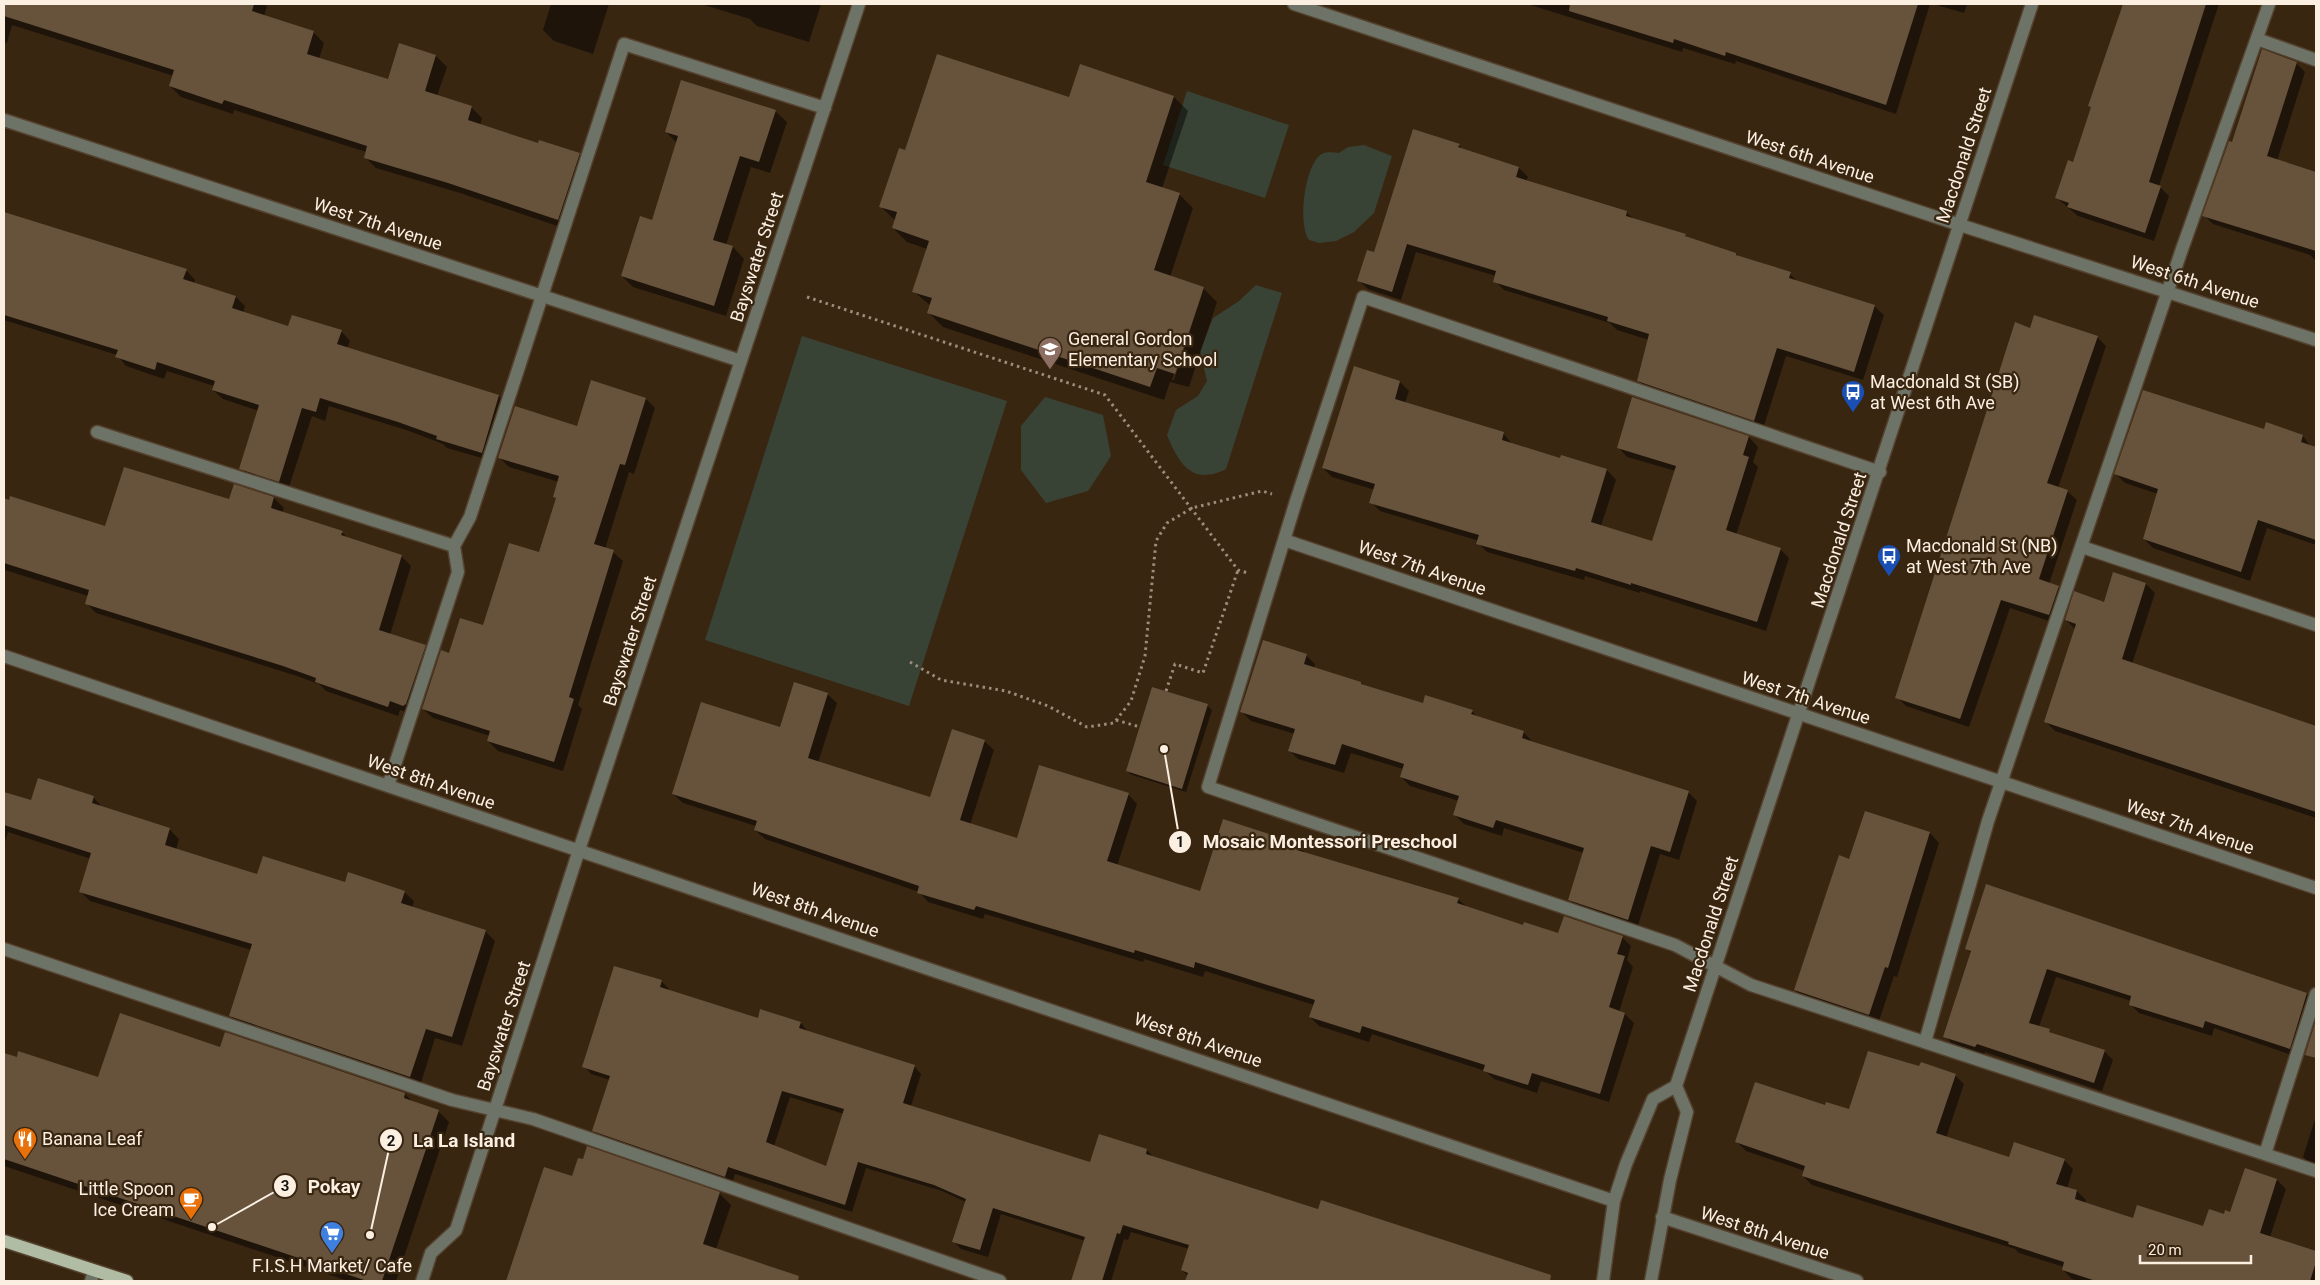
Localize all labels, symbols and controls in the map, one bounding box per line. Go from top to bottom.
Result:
street label: Macdonald Street [1932,84,1995,225]
street label: West 6th Avenue [1743,126,1877,187]
street label: Bayswater Street [726,189,787,325]
street label: West 7th Avenue [311,193,445,254]
street label: West 6th Avenue [2128,251,2262,312]
place label: General Gordon Elementary School [1068,328,1217,370]
school or university icon: General Gordon Elementary School [1037,336,1063,370]
place label: Macdonald St (SB) at West 6th Ave [1870,371,2019,413]
bus stop icon: Macdonald St (SB) at West 6th Ave [1840,379,1866,413]
street label: Macdonald Street [1807,469,1870,610]
place label: Macdonald St (NB) at West 7th Ave [1906,535,2058,577]
street label: West 7th Avenue [1355,536,1489,599]
bus stop icon: Macdonald St (NB) at West 7th Ave [1876,543,1902,577]
street label: Bayswater Street [599,573,660,709]
street label: West 7th Avenue [1739,667,1873,728]
street label: West 8th Avenue [364,750,498,813]
street label: West 7th Avenue [2123,795,2257,858]
callout: Mosaic Montessori Preschool [1167,825,1467,859]
text: Mosaic Montessori Preschool [1203,830,1457,853]
text: 1 [1176,833,1184,851]
street label: Macdonald Street [1679,853,1742,994]
street label: West 8th Avenue [748,878,882,941]
street label: Bayswater Street [473,958,534,1094]
street label: West 8th Avenue [1131,1008,1265,1071]
callout: La La Island [378,1123,525,1157]
restaurant icon: Banana Leaf [12,1126,38,1160]
place label: Banana Leaf [42,1128,143,1149]
text: La La Island [413,1129,515,1152]
text: 2 [387,1132,396,1150]
callout: Pokay [272,1169,370,1203]
text: Pokay [308,1175,361,1198]
text: 3 [281,1177,289,1195]
place label: Little Spoon Ice Cream [78,1178,174,1220]
cafe icon: Little Spoon Ice Cream [178,1186,204,1220]
street label: West 8th Avenue [1698,1202,1832,1263]
supermarket icon: F.I.S.H Market/ Cafe [319,1220,345,1254]
scale bar [2140,1232,2251,1264]
text: 20 m [2148,1241,2182,1259]
place label: F.I.S.H Market/ Cafe [252,1255,412,1276]

